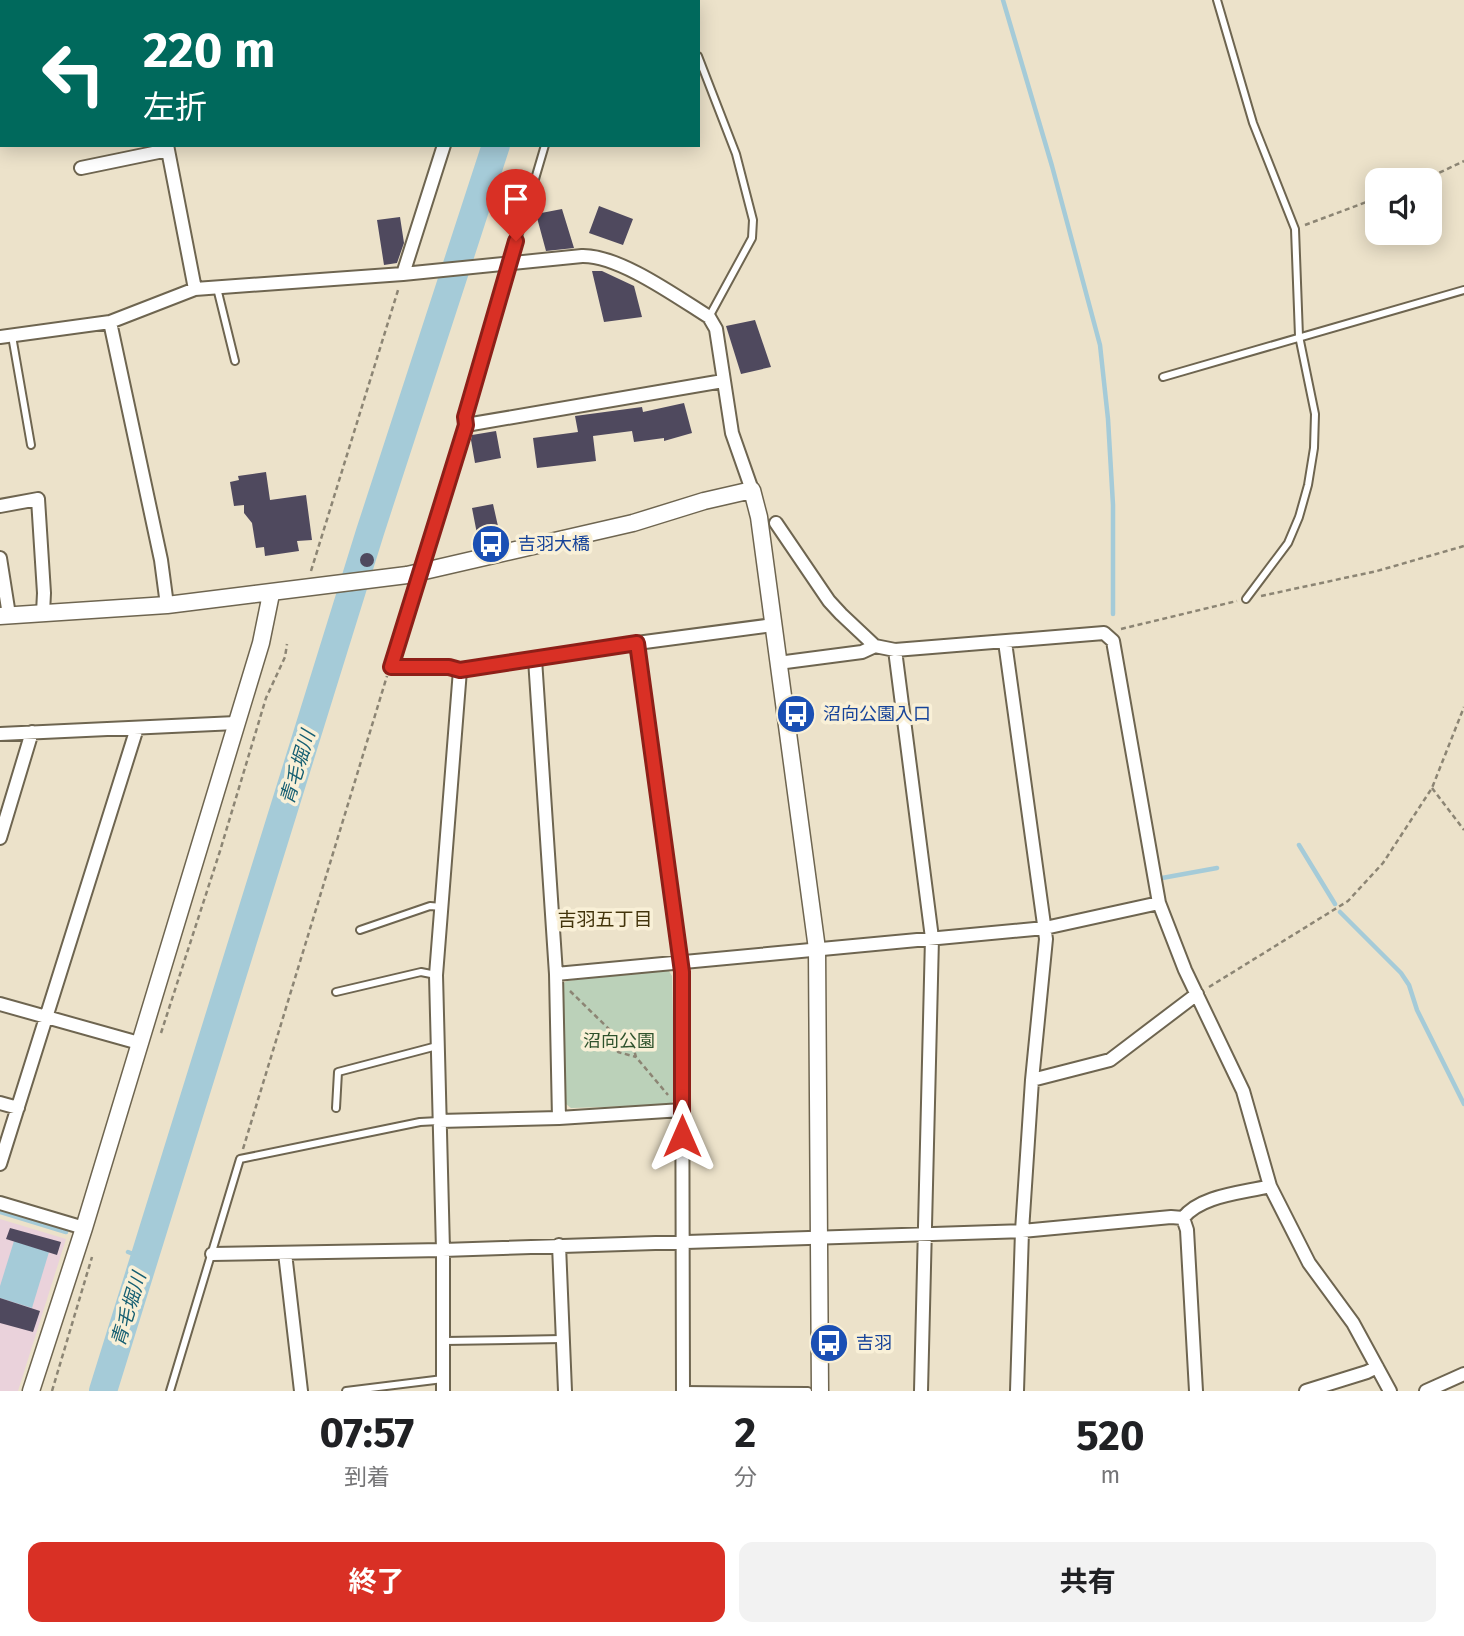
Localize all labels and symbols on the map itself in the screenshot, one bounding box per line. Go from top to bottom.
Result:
pin [486,169,546,241]
bus stop icon: 吉羽大橋 [470,523,512,565]
place label: 吉羽大橋 [518,533,590,555]
bus stop icon: 沼向公園入口 [775,693,817,735]
place label: 沼向公園入口 [823,703,931,725]
water label: 青毛堀川 [275,726,320,807]
district label: 吉羽五丁目 [557,908,653,931]
park label: 沼向公園 [583,1030,655,1052]
position arrow [645,1099,719,1173]
water label: 青毛堀川 [106,1268,151,1349]
bus stop icon: 吉羽 [808,1322,850,1364]
place label: 吉羽 [856,1332,892,1354]

